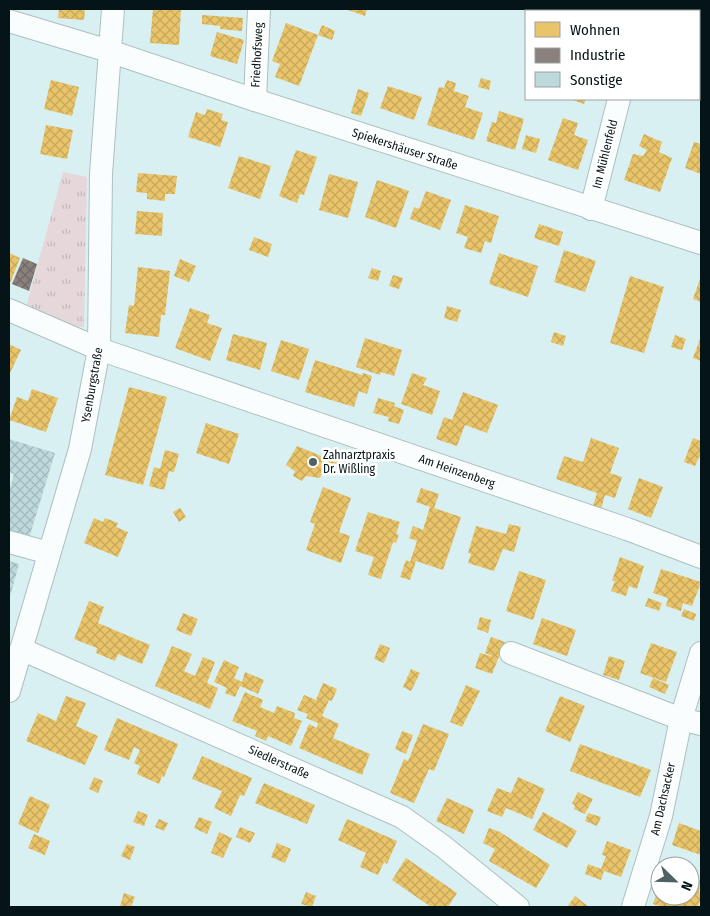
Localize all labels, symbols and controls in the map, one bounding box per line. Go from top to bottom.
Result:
legend [525,10,700,100]
text: Wohnen [570,21,620,39]
street label: Friedhofsweg [248,22,266,88]
text: Industrie [570,46,625,64]
text: Sonstige [570,71,623,89]
street label: Im Mühlenfeld [590,118,620,190]
street label: Spiekershäuser Straße [350,125,460,173]
street label: Ysenburgstraße [79,346,106,424]
place label: Zahnarztpraxis Dr. Wißling [323,448,395,476]
street label: Am Heinzenberg [417,451,497,491]
marker: Zahnarztpraxis Dr. Wißling [307,456,319,468]
street label: Siedlerstraße [246,742,312,782]
street label: Am Dachsacker [648,760,678,837]
north arrow [650,856,700,906]
text: N [677,879,696,893]

